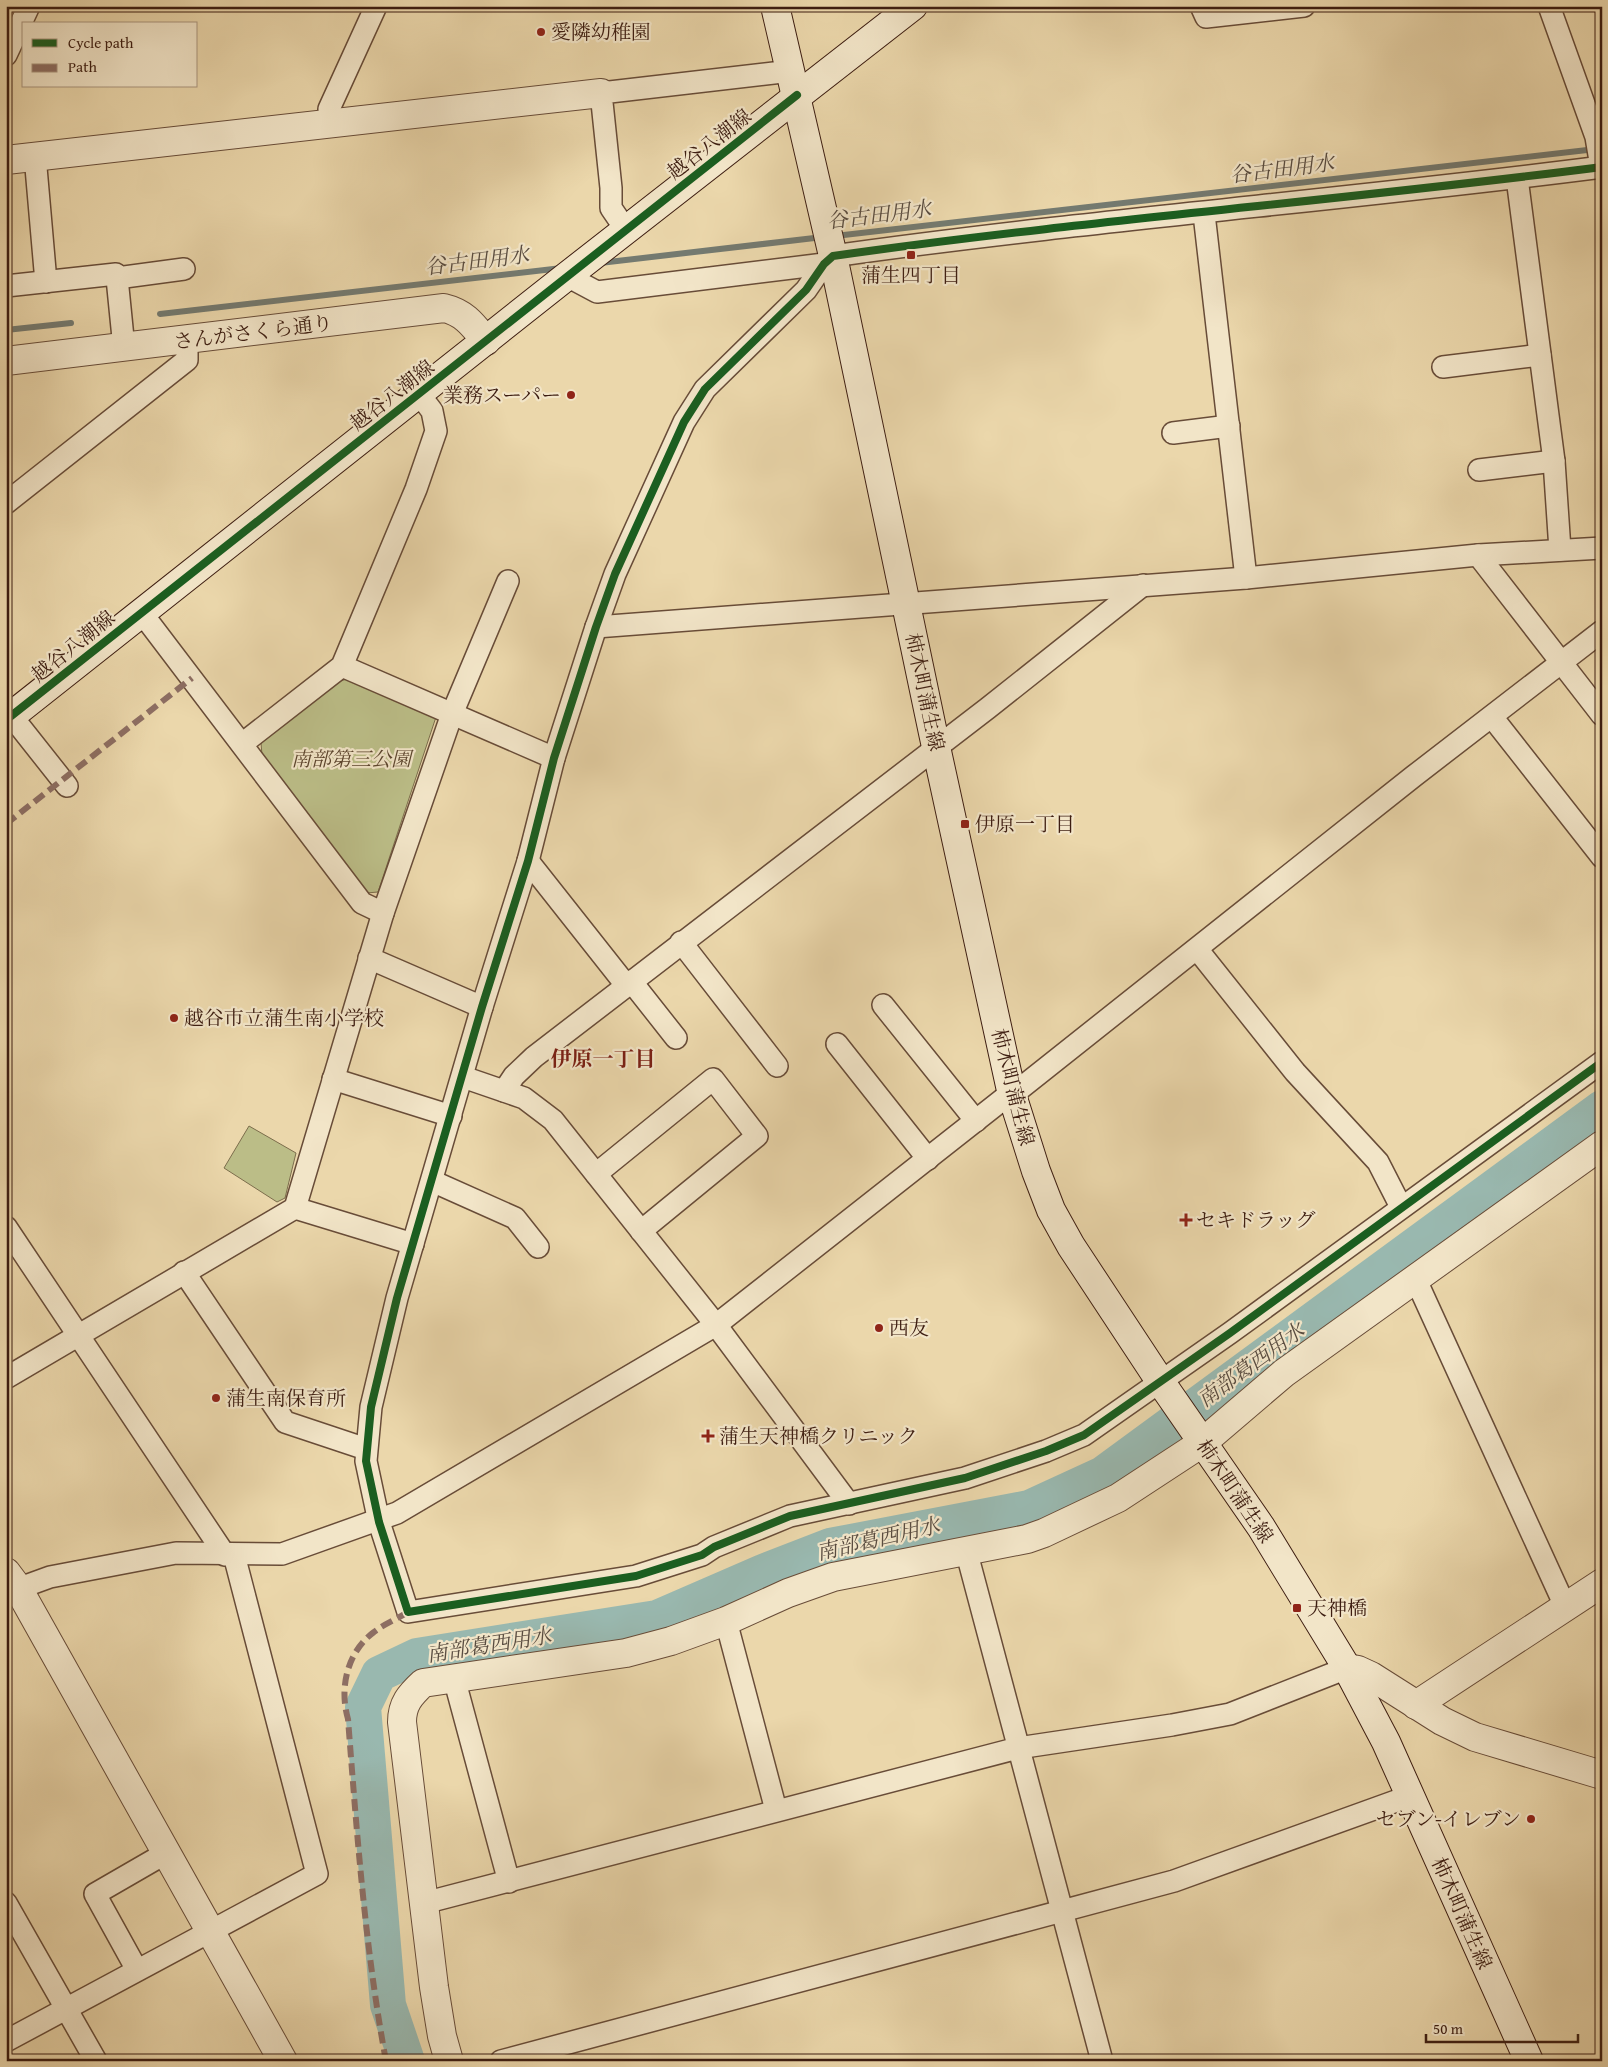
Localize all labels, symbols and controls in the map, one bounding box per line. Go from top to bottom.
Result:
place label: 愛隣幼稚園 [551,17,651,46]
legend [22,22,198,88]
marker: 愛隣幼稚園 [535,26,547,38]
text: Cycle path [68,32,134,53]
text: Path [68,56,97,77]
street label: 越谷八潮線 [660,101,757,186]
water label: 谷古田用水 [1228,146,1338,190]
water label: 谷古田用水 [825,192,935,236]
water label: 谷古田用水 [423,238,533,282]
marker: 蒲生四丁目 [905,249,917,261]
place label: 蒲生四丁目 [861,260,961,289]
street label: さんがさくら通り [172,307,334,356]
street label: 越谷八潮線 [343,352,440,437]
place label: 業務スーパー [443,380,561,409]
marker: 業務スーパー [565,389,577,401]
street label: 越谷八潮線 [25,603,121,688]
street label: 柿木町蒲生線 [899,630,952,754]
park label: 南部第三公園 [291,744,414,773]
place label: 伊原一丁目 [975,809,1075,838]
marker: 伊原一丁目 [959,818,971,830]
place label: 越谷市立蒲生南小学校 [184,1003,384,1032]
marker: 越谷市立蒲生南小学校 [168,1012,180,1024]
street label: 柿木町蒲生線 [985,1025,1042,1149]
district label: 伊原一丁目 [551,1043,656,1074]
place label: セキドラッグ [1196,1205,1316,1234]
marker: セキドラッグ [1180,1214,1192,1226]
place label: 西友 [889,1313,929,1342]
water label: 南部葛西用水 [1191,1314,1312,1414]
marker: 西友 [873,1322,885,1334]
place label: 蒲生南保育所 [226,1383,346,1412]
marker: 蒲生南保育所 [210,1392,222,1404]
place label: 蒲生天神橋クリニック [719,1421,918,1450]
marker: 蒲生天神橋クリニック [701,1429,715,1443]
street label: 柿木町蒲生線 [1190,1433,1281,1549]
water label: 南部葛西用水 [813,1509,945,1568]
place label: 天神橋 [1307,1593,1367,1622]
marker: 天神橋 [1291,1602,1303,1614]
water label: 南部葛西用水 [424,1619,556,1670]
place label: セブン-イレブン [1376,1804,1521,1833]
marker: セブン-イレブン [1525,1813,1537,1825]
street label: 柿木町蒲生線 [1425,1852,1500,1974]
scale bar [1426,2012,1578,2044]
text: 50 m [1433,2018,1464,2039]

